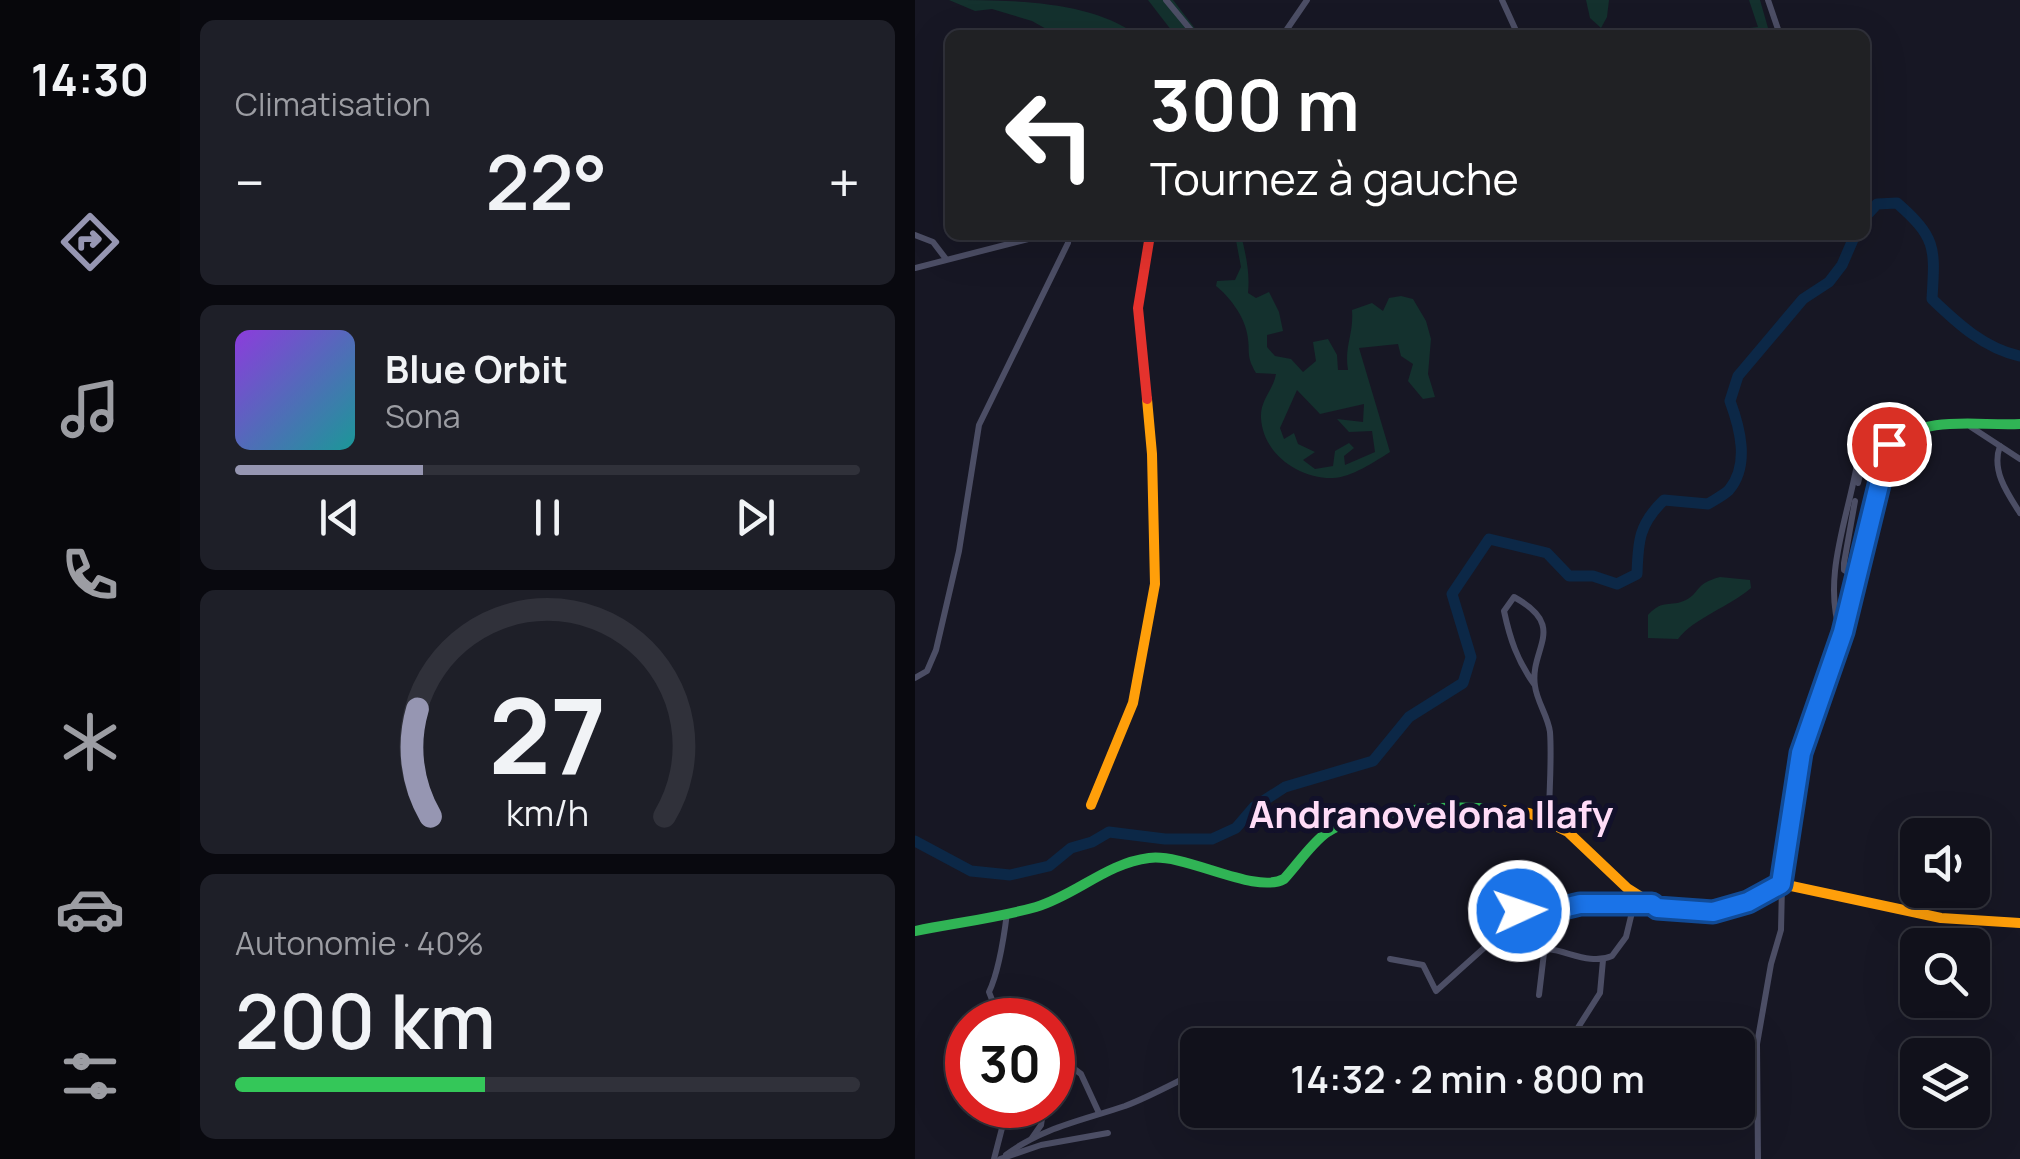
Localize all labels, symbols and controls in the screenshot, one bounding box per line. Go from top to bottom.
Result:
text: 14:30 [31,48,149,110]
text: 300 m [1150,56,1360,152]
icon: left [985,70,1115,200]
text: Climatisation [235,82,431,126]
text: 22° [486,130,607,233]
text: − [235,144,265,220]
text: + [828,144,860,220]
text: Tournez à gauche [1150,147,1519,209]
icon: directions [55,207,125,277]
text: Blue Orbit [385,342,568,394]
icon: music [55,374,125,444]
text: Sona [385,394,460,438]
pin [1847,402,1932,487]
icon: arrive [1862,417,1917,472]
icon: previous [312,490,367,545]
icon: pause [520,490,575,545]
icon: next [728,490,783,545]
icon: phone [55,540,125,610]
text: 27 [489,663,606,805]
icon: climate [55,707,125,777]
district label: Andranovelona Ilafy [1249,787,1614,839]
text: km/h [506,788,589,837]
map controls [1900,818,1990,1128]
button: sound [1900,818,1990,908]
position arrow [1467,859,1571,963]
icon: car [55,874,125,944]
text: Autonomie · 40% [235,921,484,965]
button: search [1900,928,1990,1018]
text: 200 km [235,969,496,1072]
speed limit sign: 30 [945,998,1075,1128]
button: layers [1900,1038,1990,1128]
icon: filters [55,1041,125,1111]
text: 14:32 · 2 min · 800 m [1290,1052,1645,1104]

